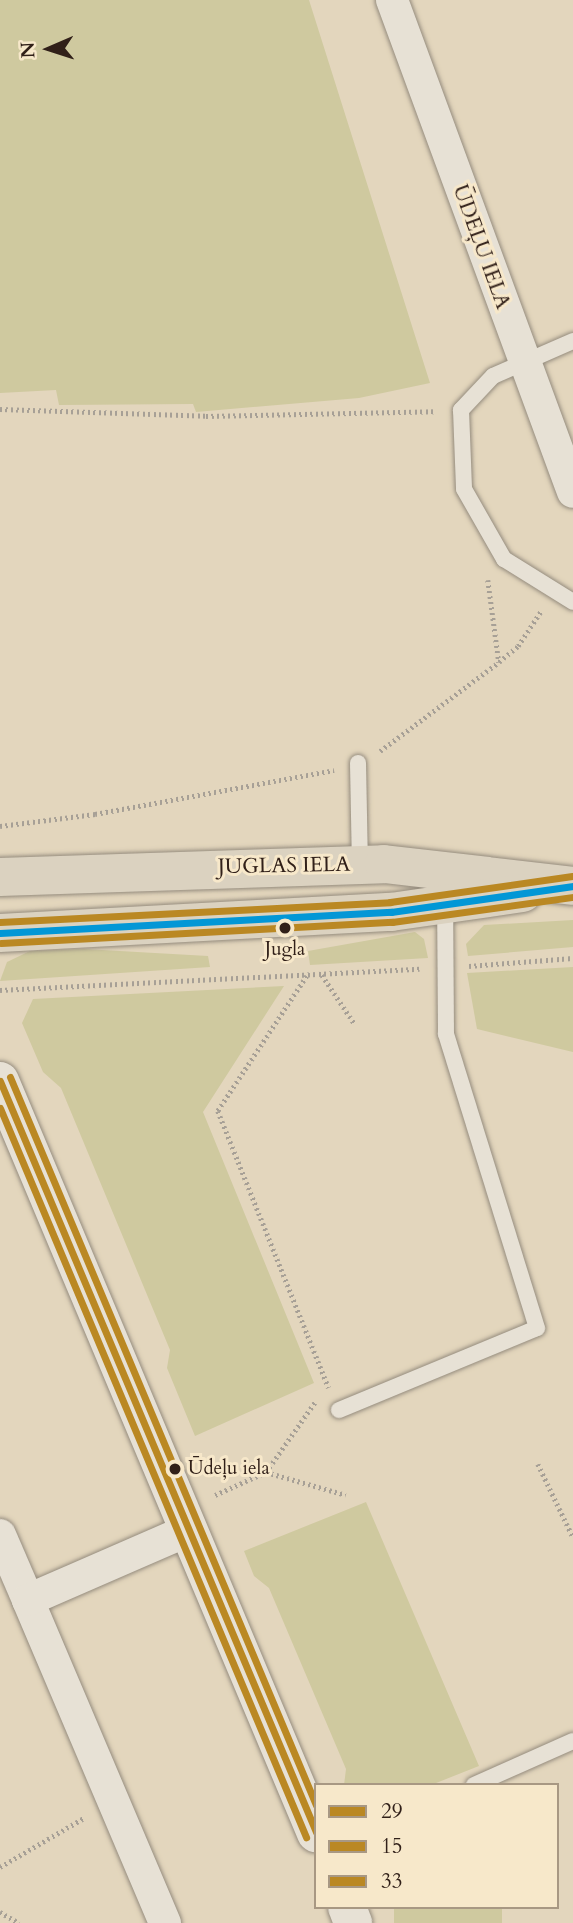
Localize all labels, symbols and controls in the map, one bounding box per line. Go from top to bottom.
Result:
north arrow [14,14,84,84]
text: N [15,41,41,59]
street label: ŪDEĻU IELA [447,181,515,313]
street label: JUGLAS IELA [218,852,350,880]
marker: Jugla [278,921,292,935]
place label: Jugla [265,939,305,961]
place label: Ūdeļu iela [188,1458,270,1480]
marker: Ūdeļu iela [168,1462,182,1476]
legend [314,1783,559,1909]
text: 29 [381,1797,403,1826]
text: 15 [381,1832,403,1861]
text: 33 [381,1867,403,1896]

